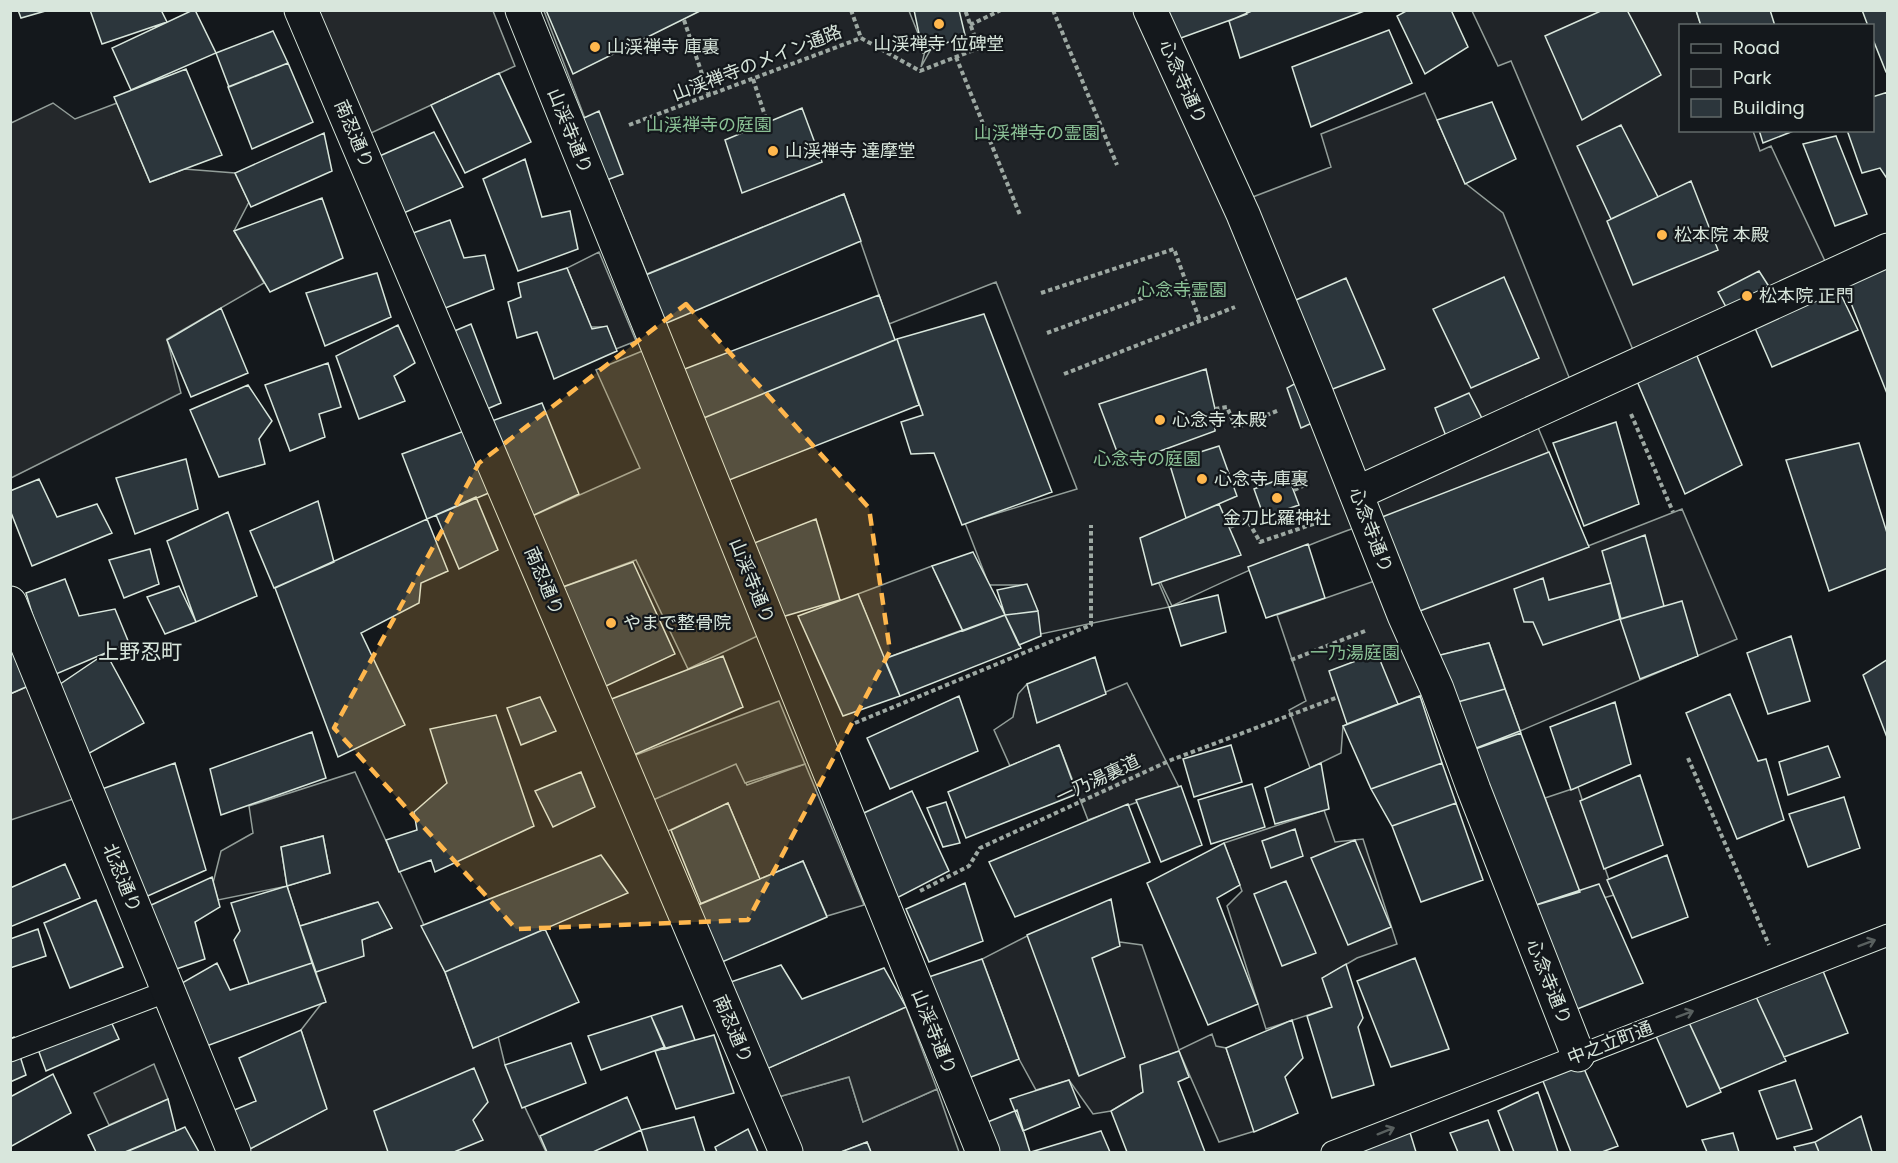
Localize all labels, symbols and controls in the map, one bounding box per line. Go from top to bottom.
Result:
marker: 山渓禅寺 位碑堂 [932,17,946,31]
street label: 山渓禅寺のメイン通路 [668,19,845,106]
legend [1679,24,1874,132]
place label: 山渓禅寺 位碑堂 [874,31,1004,56]
place label: 山渓禅寺 庫裏 [607,34,720,59]
text: Road [1733,35,1780,60]
street label: 心念寺通り [1154,36,1213,128]
marker: 山渓禅寺 庫裏 [588,40,602,54]
text: Park [1733,65,1772,90]
street label: 山渓寺通り [542,84,599,177]
text: Building [1733,95,1805,120]
street label: 南忍通り [329,96,380,172]
park label: 山渓禅寺の庭園 [646,112,772,137]
park label: 山渓禅寺の霊園 [974,120,1100,145]
place label: 山渓禅寺 達摩堂 [785,138,916,163]
marker: 山渓禅寺 達摩堂 [766,144,780,158]
place label: 松本院 本殿 [1674,222,1769,247]
marker: 松本院 本殿 [1655,228,1669,242]
park label: 心念寺霊園 [1137,277,1227,302]
place label: 松本院 正門 [1759,283,1854,308]
marker: 松本院 正門 [1740,289,1754,303]
place label: 心念寺 本殿 [1172,407,1267,432]
marker: 心念寺 本殿 [1153,413,1167,427]
park label: 心念寺の庭園 [1093,446,1201,471]
place label: 心念寺 庫裏 [1214,466,1309,491]
marker: 心念寺 庫裏 [1195,472,1209,486]
street label: 心念寺通り [1344,483,1399,576]
marker: 金刀比羅神社 [1270,491,1284,505]
place label: 金刀比羅神社 [1223,505,1331,530]
street label: 山渓寺通り [724,534,781,627]
street label: 南忍通り [519,543,570,619]
place label: やまで整骨院 [623,610,731,635]
marker: やまで整骨院 [604,616,618,630]
district label: 上野忍町 [98,637,182,666]
park label: 一乃湯庭園 [1310,640,1400,665]
street label: 一乃湯裏道 [1052,748,1144,809]
street label: 北忍通り [97,840,148,916]
street label: 心念寺通り [1521,935,1578,1028]
one-way arrow [1857,937,1876,948]
street label: 山渓寺通り [906,985,963,1078]
street label: 南忍通り [708,991,759,1067]
one-way arrow [1676,1008,1694,1019]
street label: 中之立町通 [1563,1015,1656,1070]
one-way arrow [1377,1125,1395,1136]

